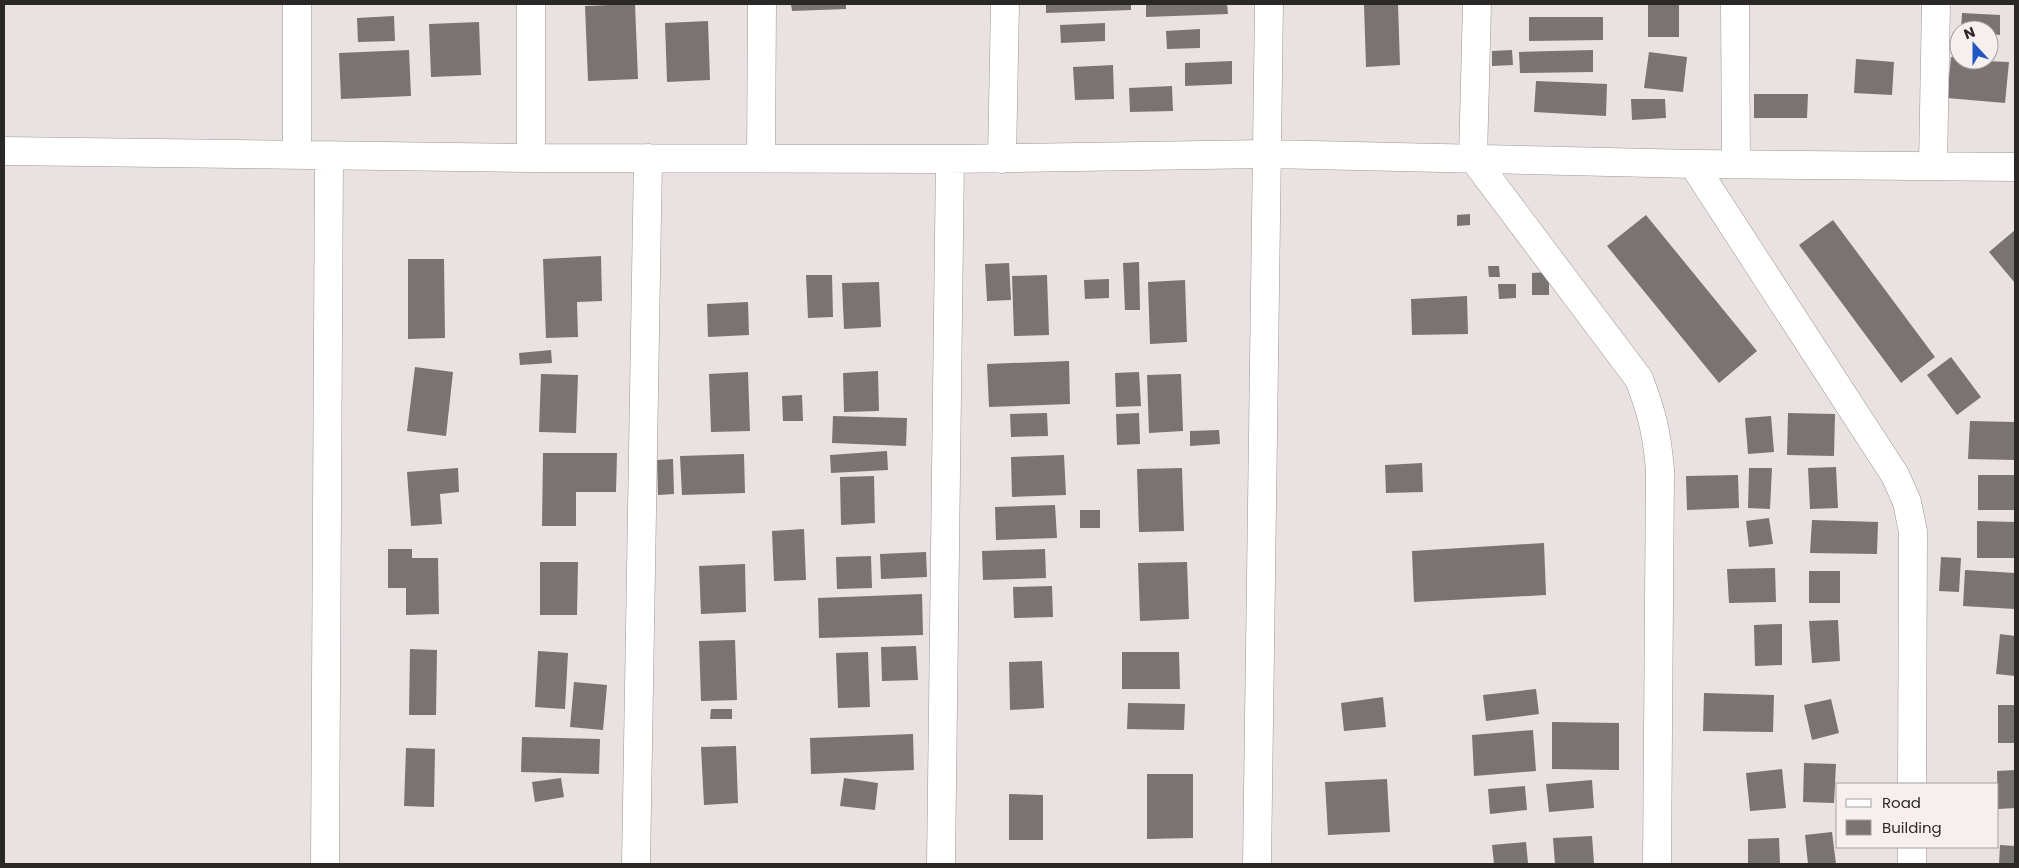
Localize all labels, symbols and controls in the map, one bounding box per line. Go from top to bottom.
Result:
north arrow [1949,20,1999,70]
text: N [1961,22,1978,44]
legend [1836,783,1999,848]
text: Road [1882,792,1921,813]
text: Building [1882,817,1942,838]

